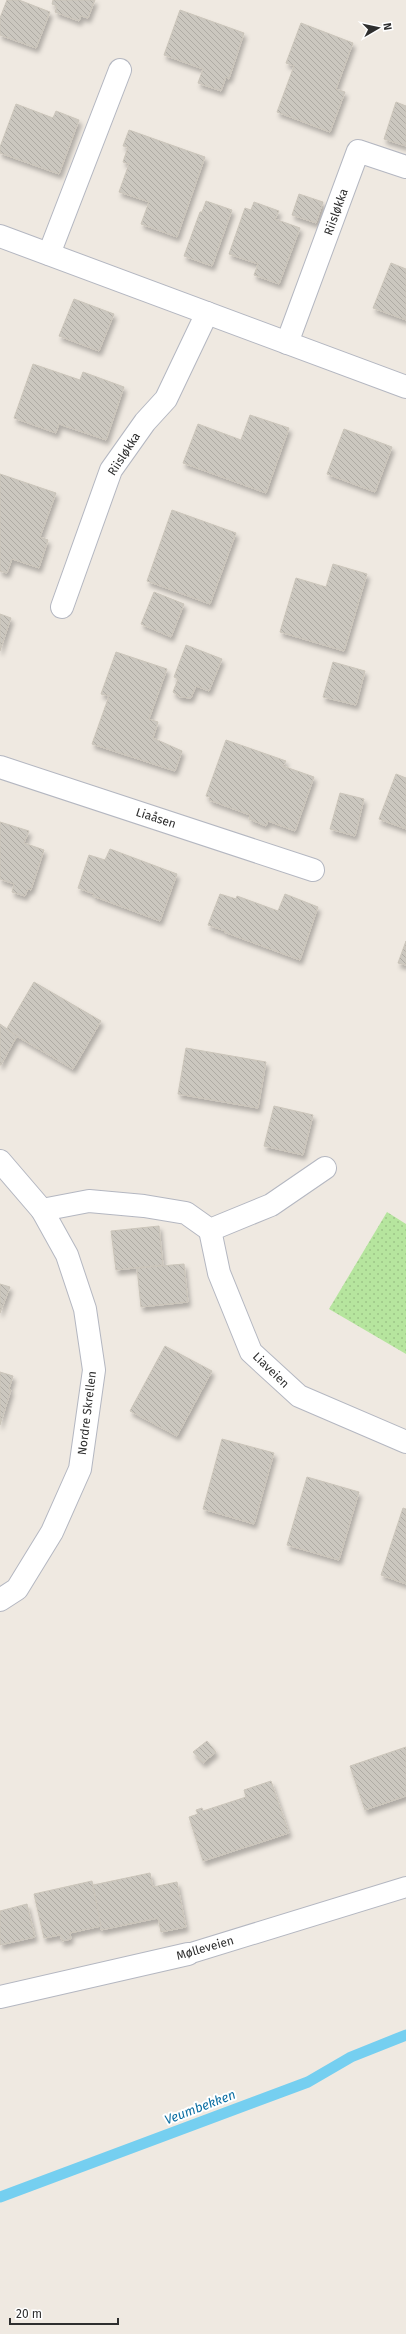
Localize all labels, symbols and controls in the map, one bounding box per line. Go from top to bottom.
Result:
north arrow [358,8,398,48]
text: N [380,22,394,31]
street label: Riisløkka [321,187,351,237]
street label: Riisløkka [105,430,143,478]
street label: Liaåsen [134,805,178,831]
street label: Liaveien [250,1349,292,1391]
street label: Nordre Skrellen [75,1370,99,1456]
street label: Mølleveien [175,1933,235,1963]
water label: Veumbekken [162,2087,238,2127]
scale bar [10,2300,118,2326]
text: 20 m [16,2307,42,2321]

